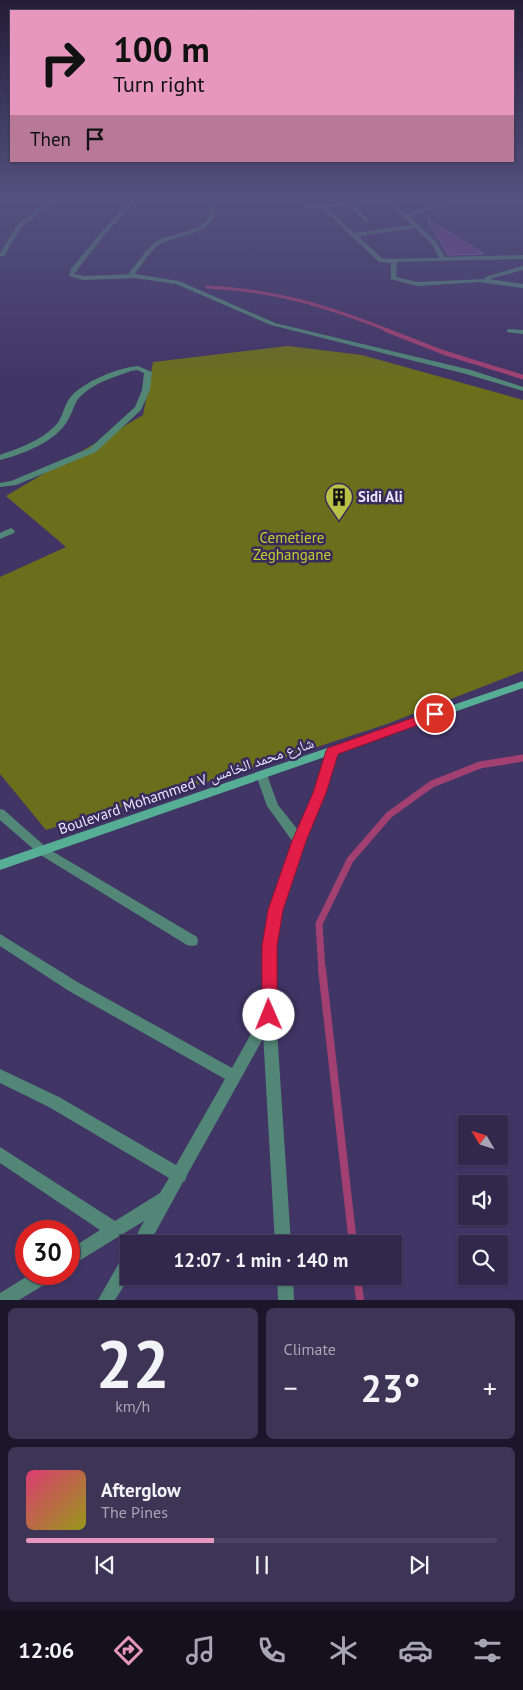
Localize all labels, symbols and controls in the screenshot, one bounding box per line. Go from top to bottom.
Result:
text: 100 m [113,26,210,72]
icon: right [30,30,95,95]
text: Turn right [113,70,205,98]
icon: arrive [81,125,109,153]
text: Then [30,127,71,151]
building icon: Sidi Ali [324,482,354,521]
place label: Sidi Ali [358,487,403,506]
park label: Cemetiere Zeghangane [253,528,331,564]
pin [414,693,456,735]
icon: arrive [421,700,449,728]
street label: Boulevard Mohammed V شارع محمد الخامس [56,733,317,839]
position arrow [242,988,294,1040]
north arrow [458,1115,508,1165]
map controls [458,1115,508,1285]
button: sound [458,1175,508,1225]
speed limit sign: 30 [15,1220,80,1285]
button: search [458,1235,508,1285]
text: 12:07 · 1 min · 140 m [174,1248,348,1272]
text: 22 [96,1321,170,1405]
text: Climate [284,1339,336,1359]
text: 23° [360,1363,420,1412]
text: − [284,1369,298,1406]
text: + [483,1369,497,1406]
text: km/h [115,1396,150,1416]
text: Afterglow [101,1478,181,1502]
text: The Pines [101,1502,168,1522]
icon: previous [91,1551,119,1579]
icon: pause [248,1551,276,1579]
icon: next [405,1551,433,1579]
icon: directions [111,1633,146,1668]
icon: music [183,1633,218,1668]
icon: phone [254,1633,289,1668]
icon: climate [326,1633,361,1668]
icon: car [398,1633,433,1668]
icon: filters [470,1633,505,1668]
text: 12:06 [18,1636,74,1664]

